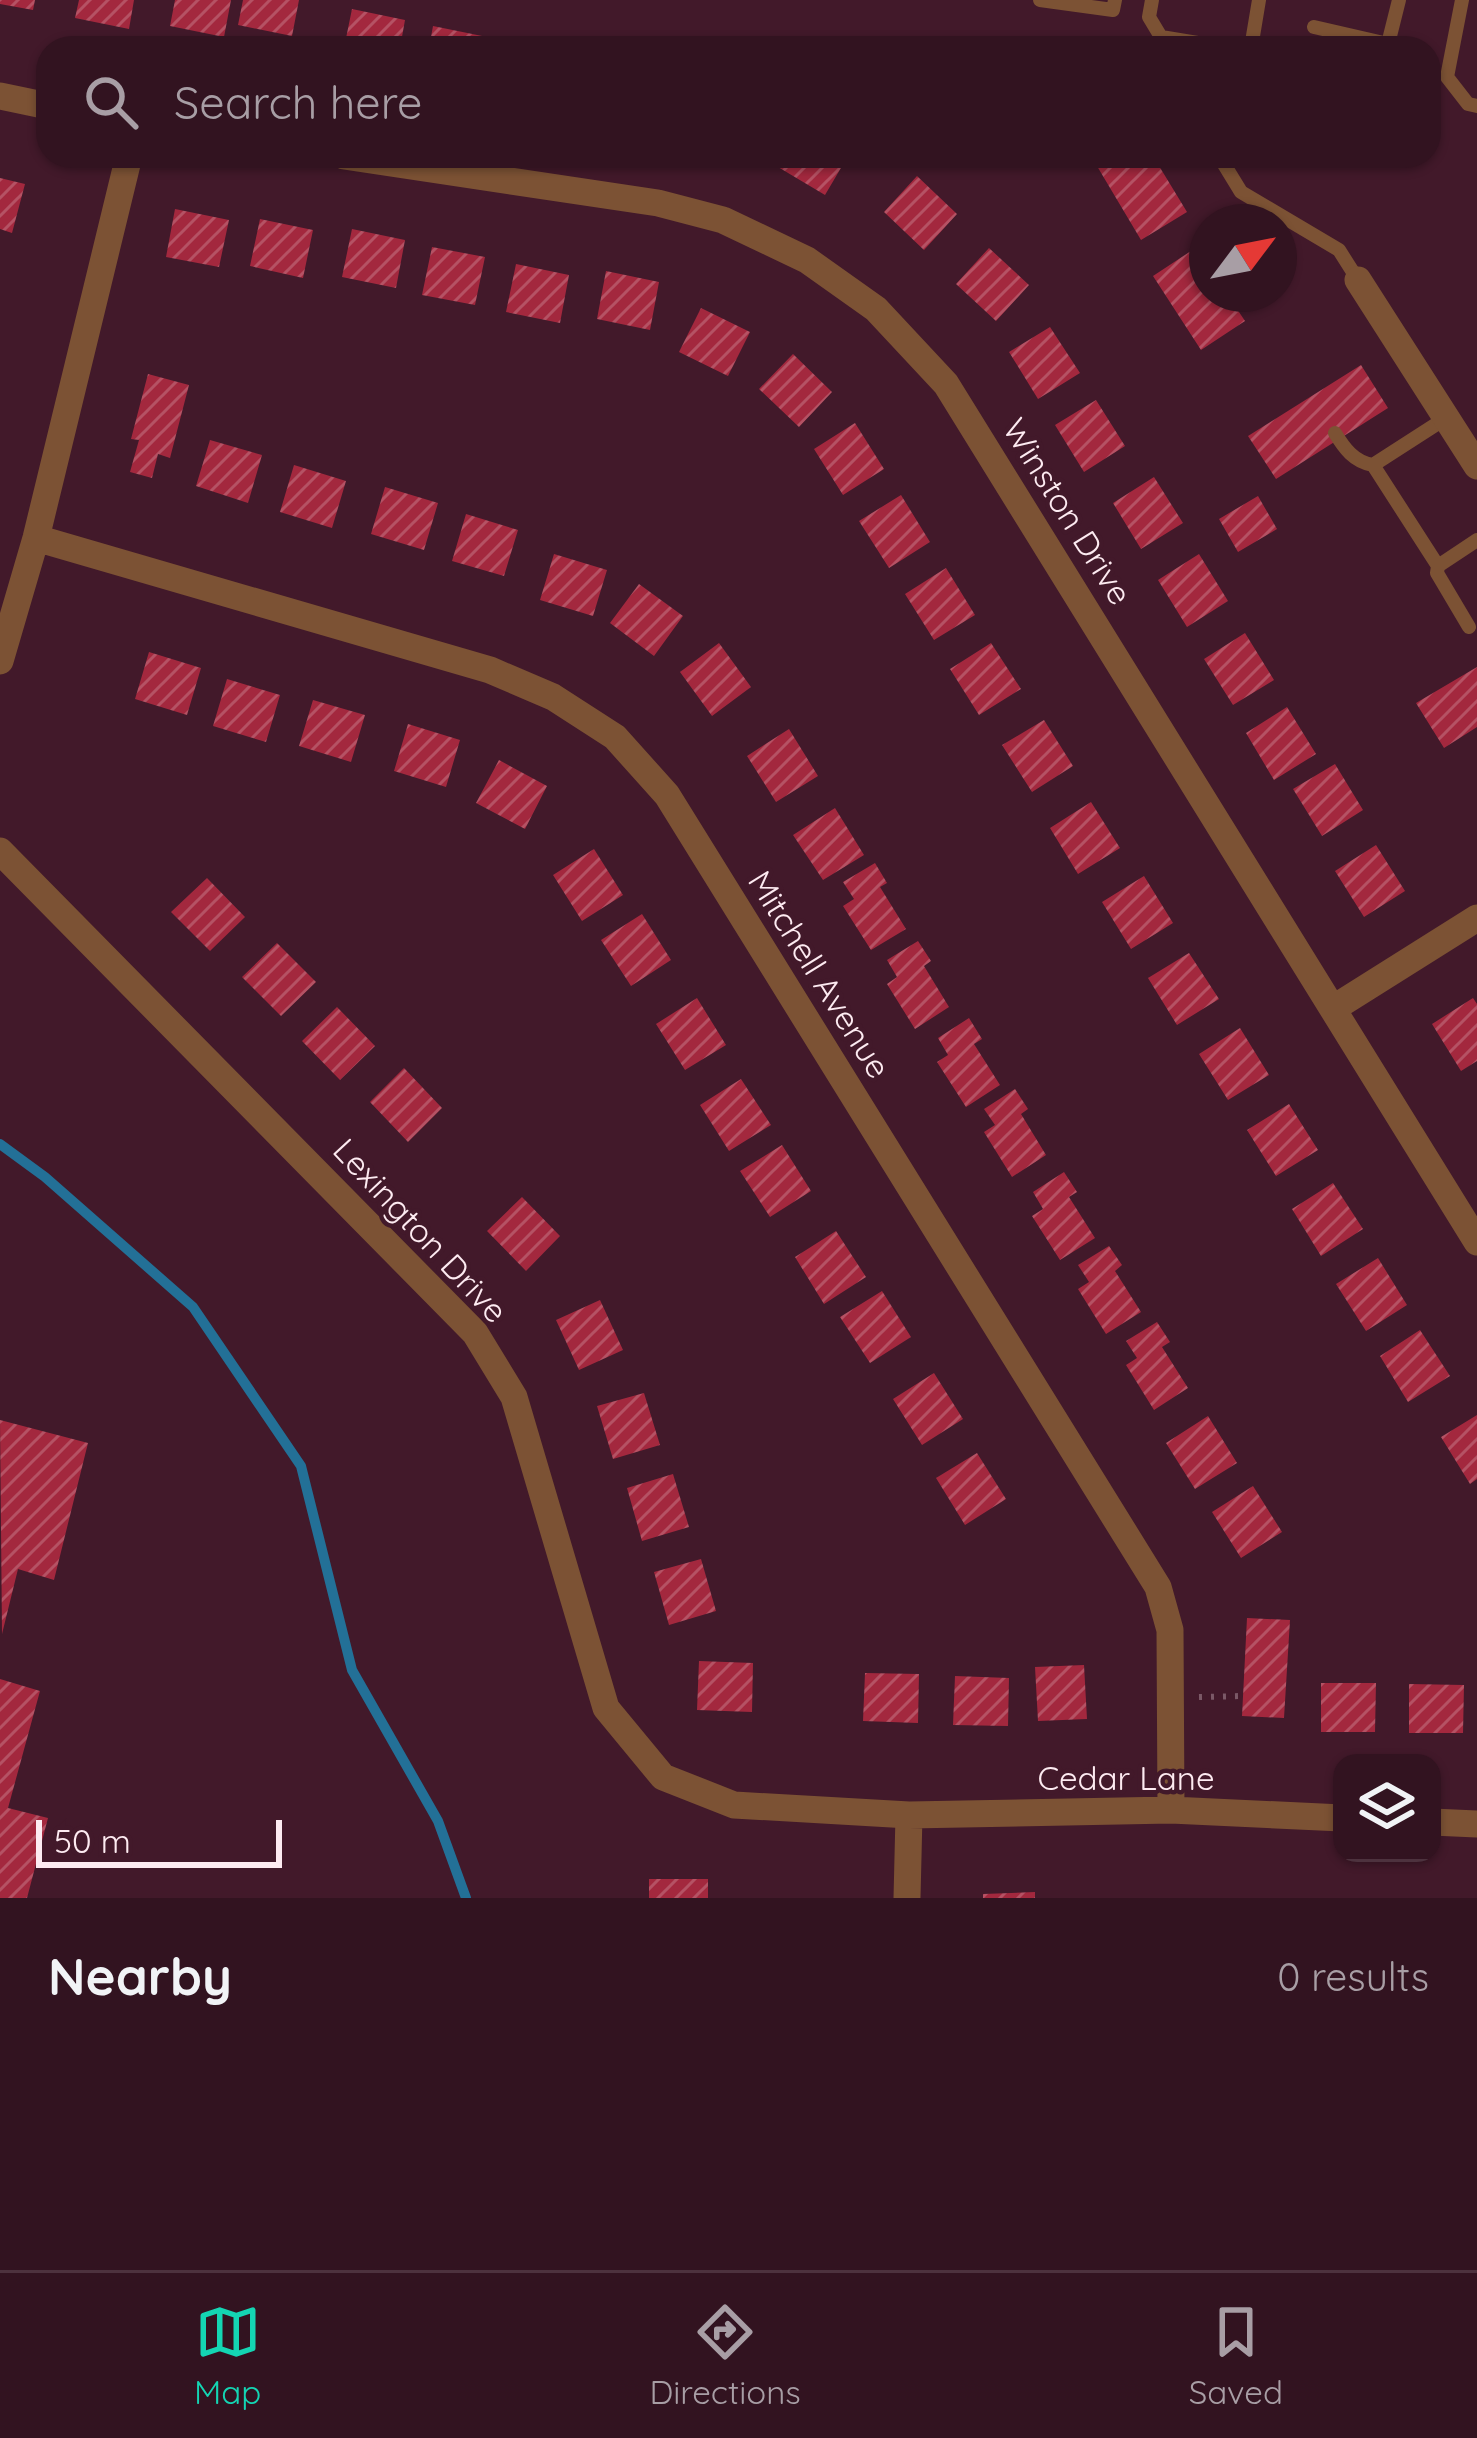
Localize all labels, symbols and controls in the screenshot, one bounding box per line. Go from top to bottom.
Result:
search box [36,36,1441,168]
icon: search [78,69,144,135]
text: Search here [174,74,422,130]
north arrow [1189,204,1297,312]
street label: Winston Drive [994,410,1142,612]
street label: Mitchell Avenue [740,863,900,1085]
street label: Lexington Drive [325,1129,517,1331]
map controls [1333,1754,1441,1862]
button: layers [1333,1754,1441,1862]
street label: Cedar Lane [1037,1757,1215,1798]
scale bar [36,1814,282,1867]
text: 50 m [54,1820,131,1861]
text: Nearby [48,1944,232,2008]
text: 0 results [1277,1952,1429,2001]
tab: Map [194,2299,261,2412]
tab: Directions [649,2299,801,2412]
tab: Saved [1189,2299,1283,2412]

